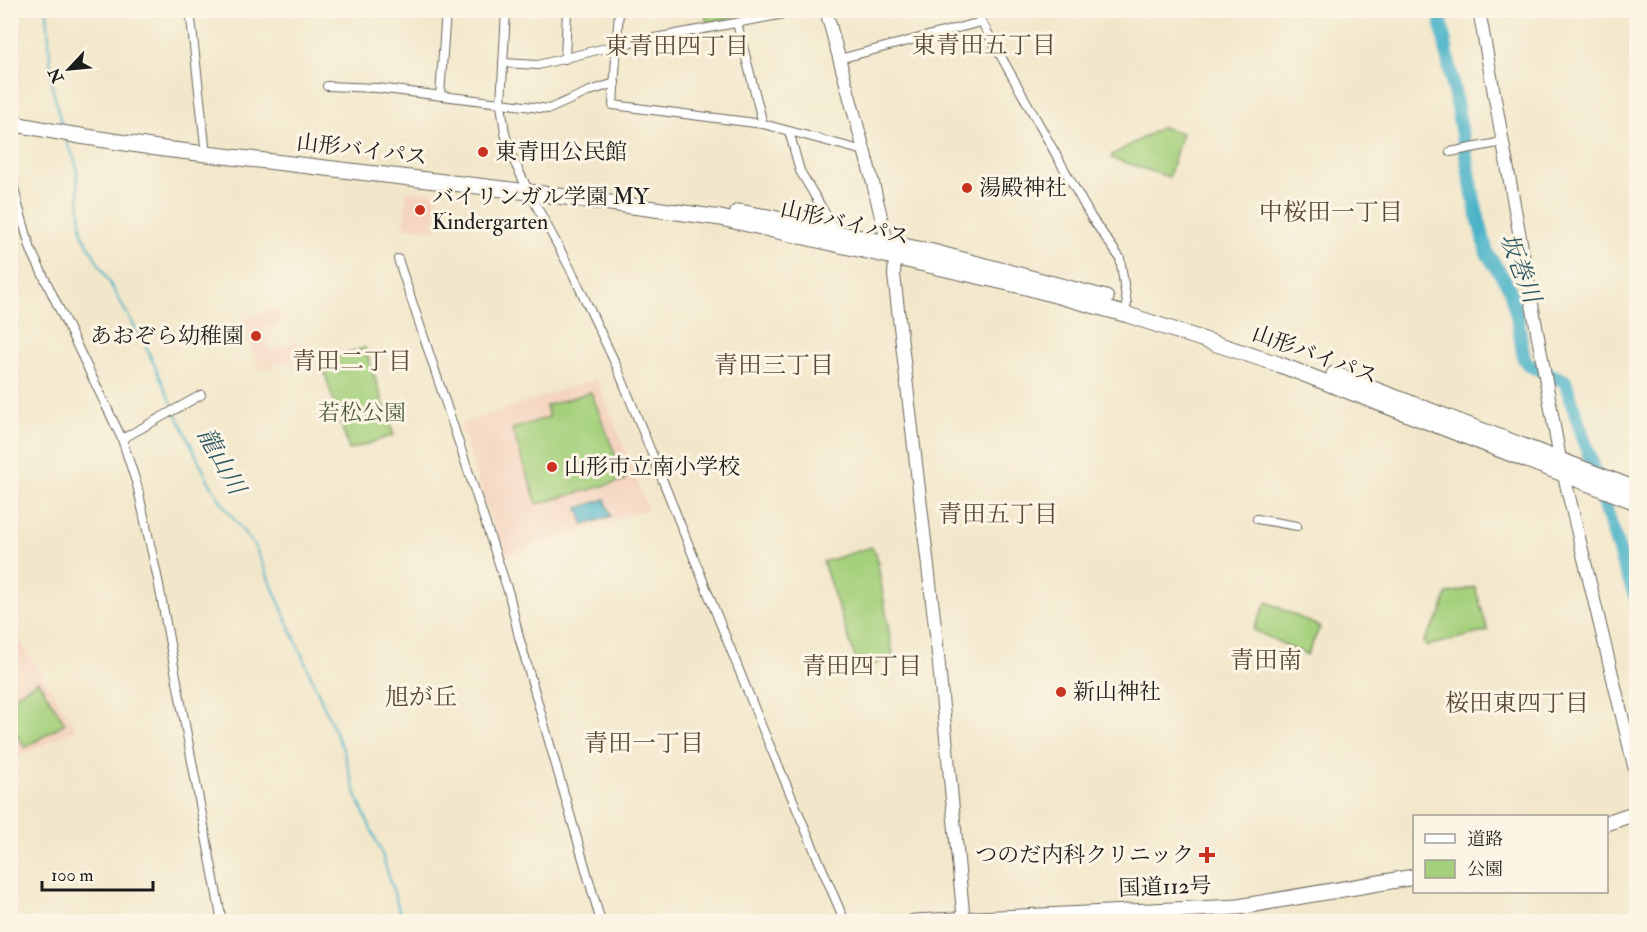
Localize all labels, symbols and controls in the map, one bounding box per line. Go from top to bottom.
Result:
district label: 東青田五丁目 [912,30,1056,61]
district label: 東青田四丁目 [605,31,749,62]
north arrow [39,39,99,99]
text: N [44,64,69,87]
street label: 山形バイパス [295,128,429,172]
place label: 東青田公民館 [495,138,627,166]
marker: 東青田公民館 [476,145,490,159]
place label: 湯殿神社 [979,174,1067,202]
marker: 湯殿神社 [960,181,974,195]
place label: バイリンガル学園 MY Kindergarten [432,183,650,236]
street label: 山形バイパス [778,195,912,251]
district label: 中桜田一丁目 [1259,197,1403,228]
marker: バイリンガル学園 MY Kindergarten [413,203,427,217]
water label: 坂巻川 [1493,229,1548,310]
street label: 山形バイパス [1248,319,1382,391]
place label: あおぞら幼稚園 [90,322,244,350]
marker: あおぞら幼稚園 [249,329,263,343]
district label: 青田二丁目 [292,346,412,377]
district label: 青田三丁目 [714,350,834,381]
park label: 若松公園 [318,399,406,427]
water label: 龍山川 [190,422,253,503]
place label: 山形市立南小学校 [564,453,740,481]
marker: 山形市立南小学校 [545,460,559,474]
district label: 青田五丁目 [938,499,1058,530]
district label: 青田南 [1230,645,1302,676]
district label: 青田四丁目 [802,651,922,682]
place label: 新山神社 [1073,678,1161,706]
district label: 旭が丘 [385,682,457,713]
marker: 新山神社 [1054,685,1068,699]
district label: 桜田東四丁目 [1445,688,1589,719]
district label: 青田一丁目 [584,728,704,759]
legend [1413,815,1608,893]
text: 道路 [1467,828,1503,851]
place label: つのだ内科クリニック [975,841,1194,869]
marker: つのだ内科クリニック [1198,846,1216,864]
scale bar [42,854,153,892]
text: 公園 [1467,858,1503,881]
text: 100 m [51,864,94,887]
street label: 国道112号 [1118,871,1212,903]

